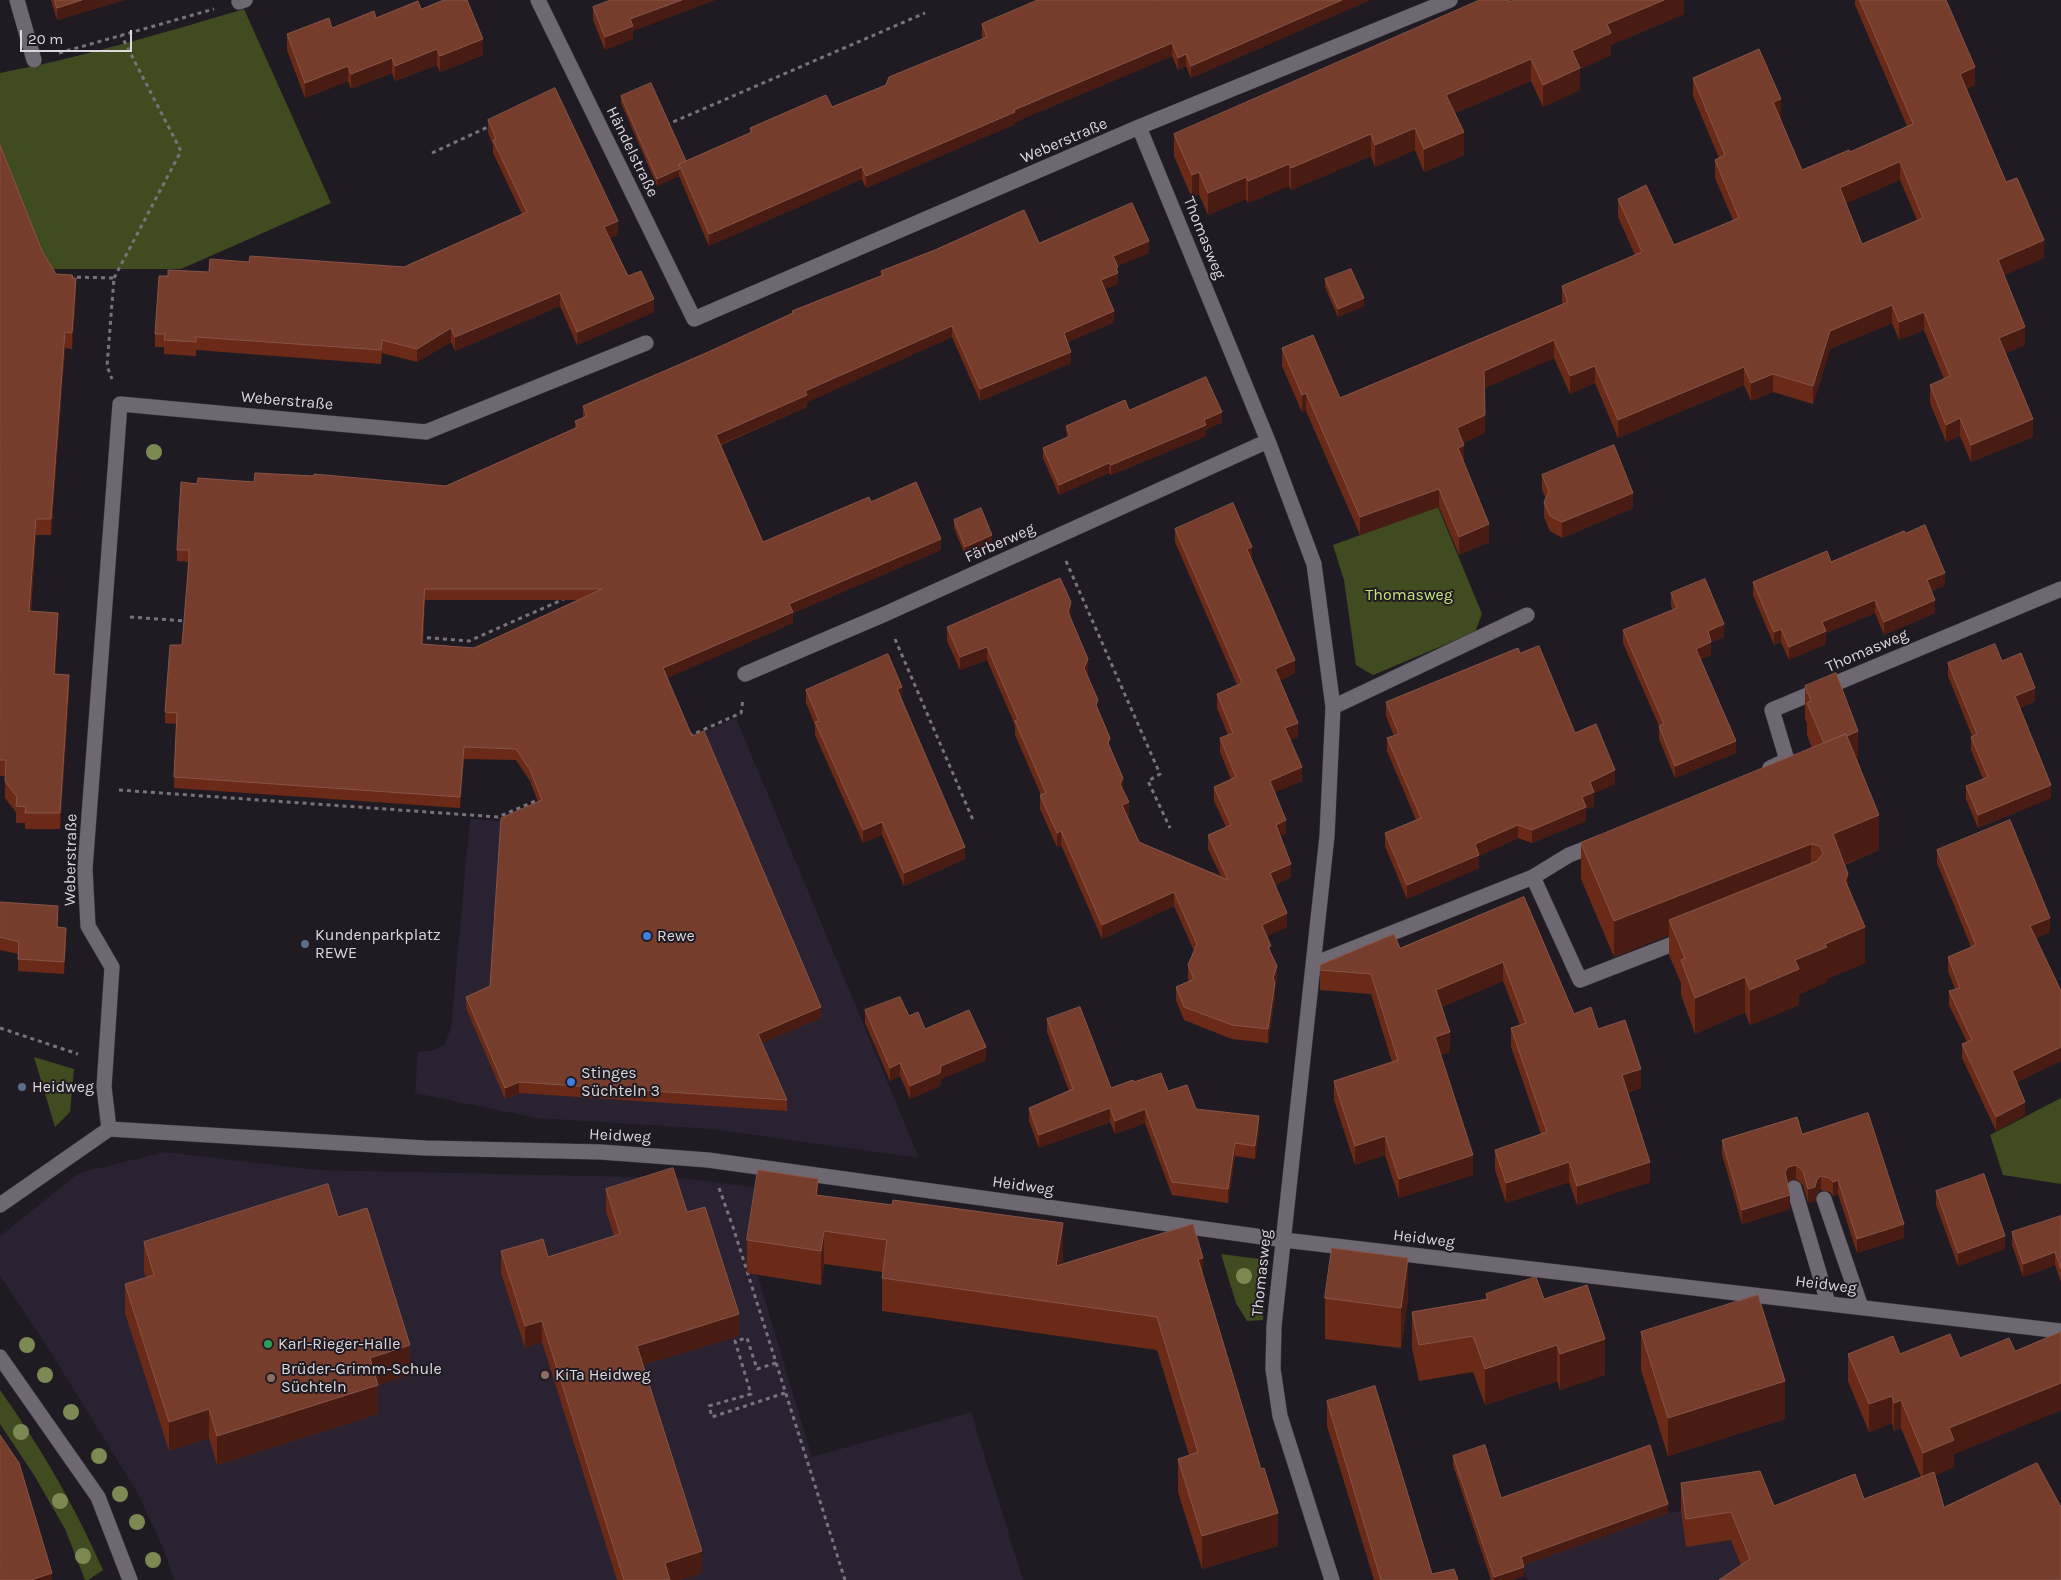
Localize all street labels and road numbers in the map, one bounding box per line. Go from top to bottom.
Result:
street label: Händelstraße [602,104,662,200]
street label: Weberstraße [1018,114,1110,168]
street label: Thomasweg [1179,194,1229,282]
street label: Weberstraße [240,387,334,415]
street label: Färberweg [962,519,1038,567]
street label: Thomasweg [1823,625,1911,677]
street label: Weberstraße [61,814,81,906]
street label: Heidweg [589,1125,651,1147]
street label: Heidweg [991,1172,1055,1200]
street label: Heidweg [1392,1226,1456,1252]
street label: Thomasweg [1248,1229,1276,1317]
street label: Heidweg [1794,1272,1858,1298]

